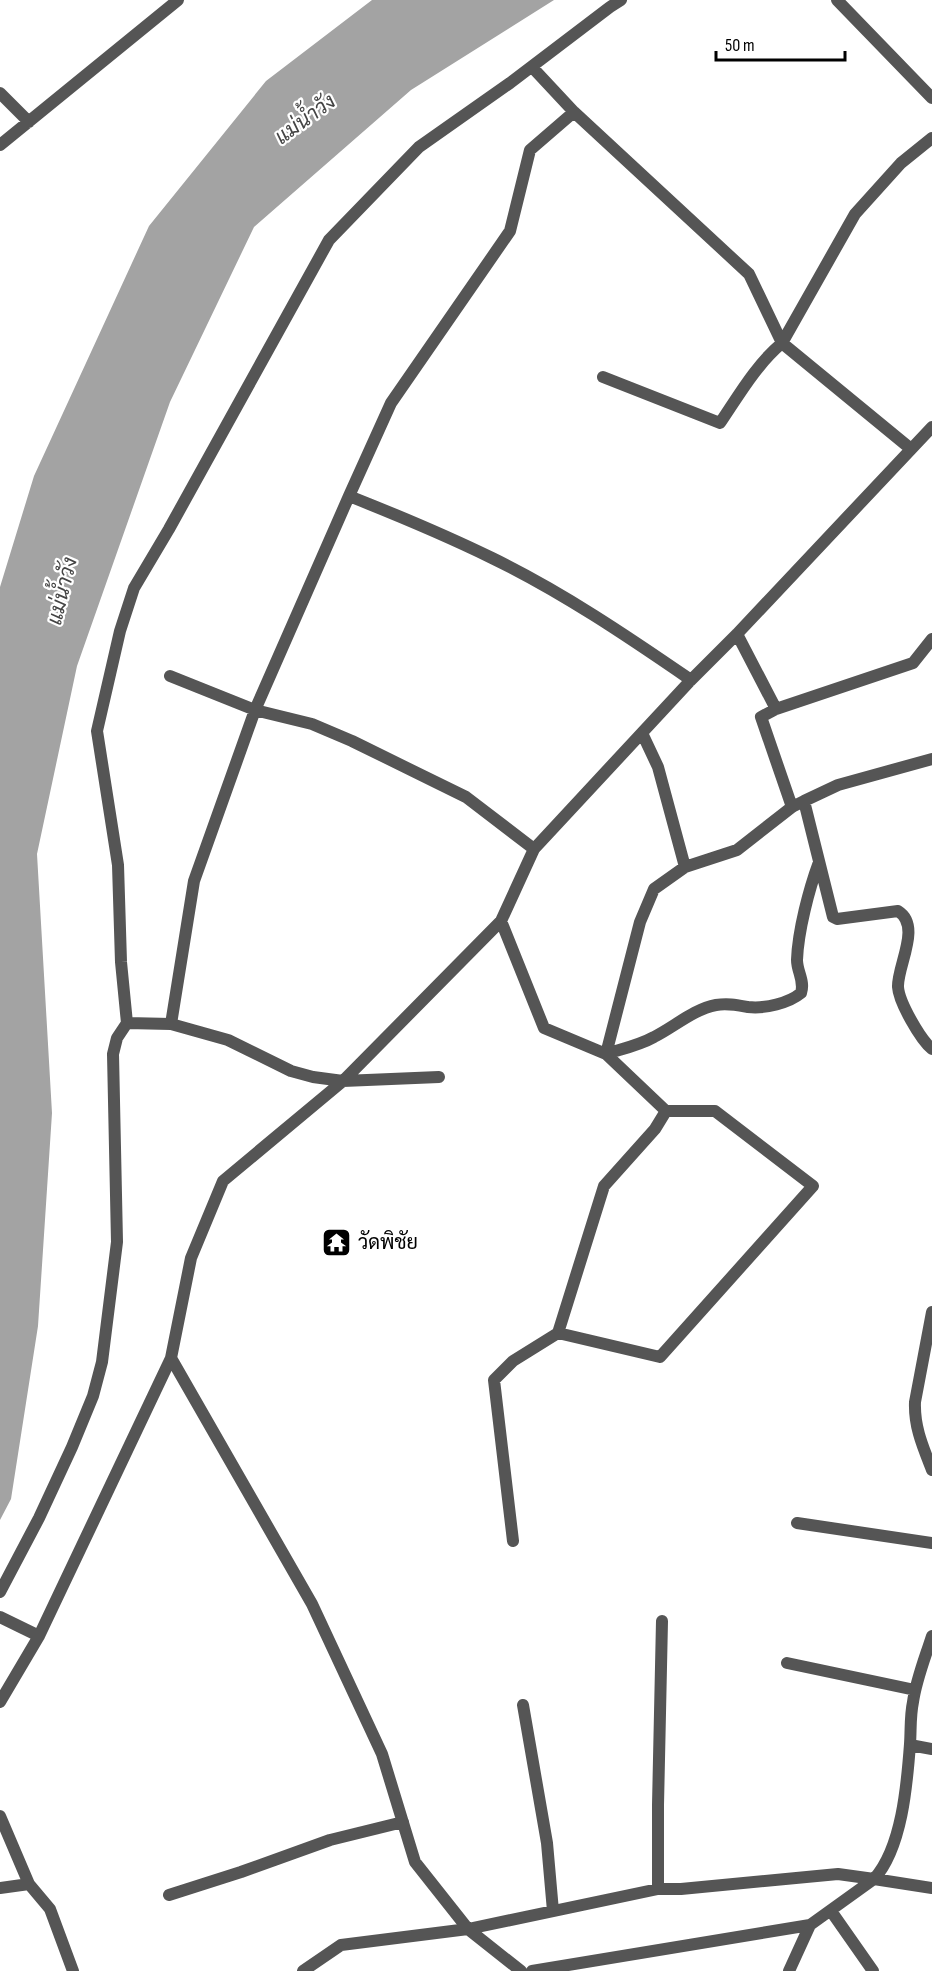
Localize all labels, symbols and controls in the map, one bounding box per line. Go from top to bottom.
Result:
scale bar [716,24,845,62]
text: 50 m [725,35,755,56]
water label: แม่น้ำวัง [267,84,341,150]
water label: แม่น้ำวัง [36,553,83,628]
temple icon: วัดพิชัย [321,1226,353,1258]
place label: วัดพิชัย [358,1230,418,1255]

